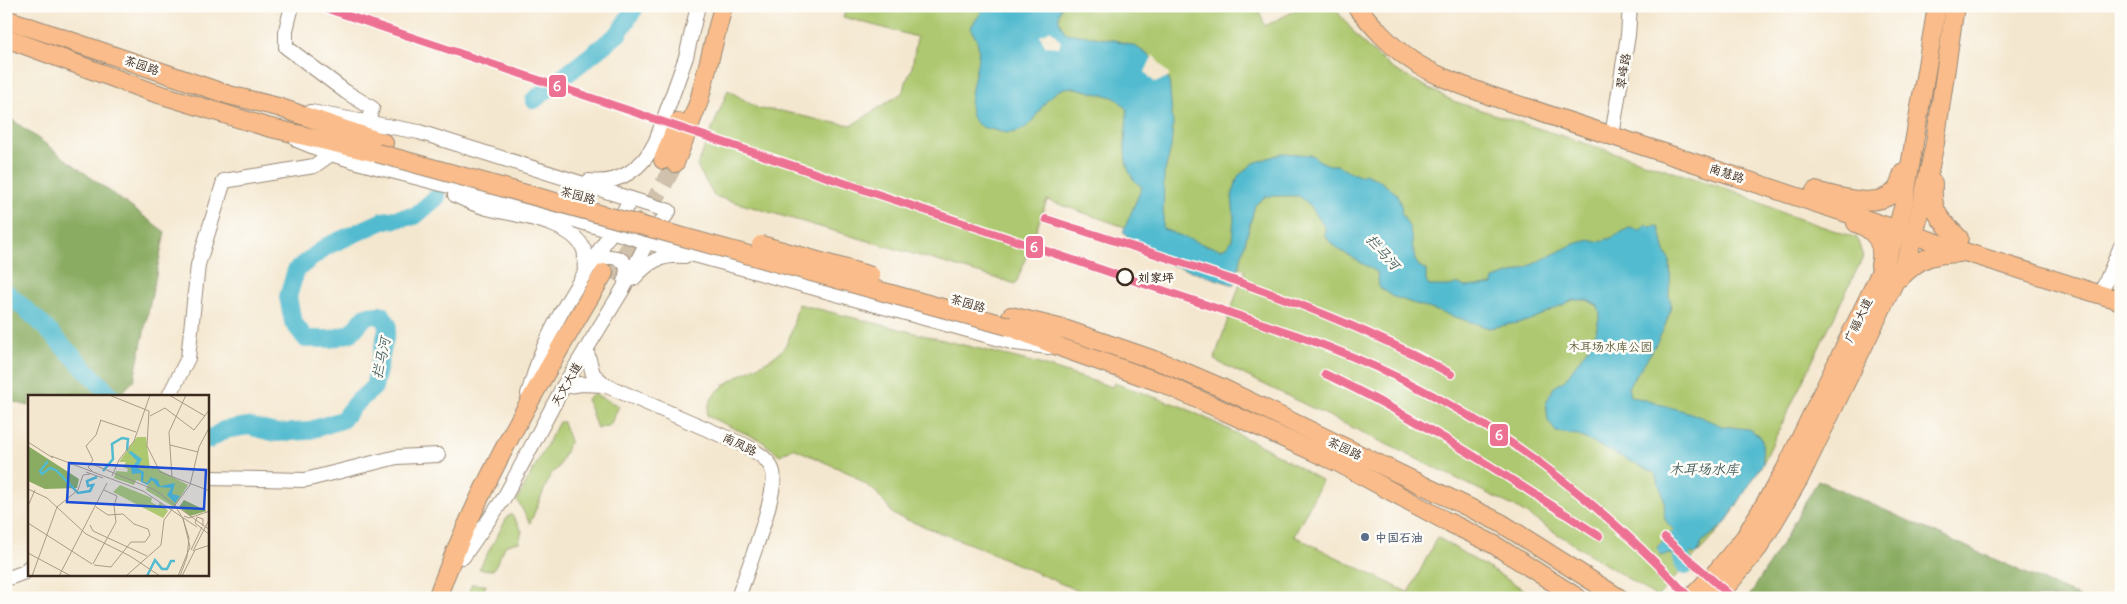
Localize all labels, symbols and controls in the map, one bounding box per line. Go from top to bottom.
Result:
street label: 茶园路 [123,52,161,78]
street label: 翠峰路 [1613,52,1633,90]
line badge: 6 [548,74,567,98]
text: 6 [553,77,561,95]
street label: 南慧路 [1708,160,1746,186]
street label: 茶园路 [559,183,597,207]
water label: 拦马河 [1362,230,1405,275]
line badge: 6 [1025,235,1044,259]
text: 6 [1030,238,1038,256]
marker: 刘家坪 [1116,268,1134,286]
place label: 刘家坪 [1138,270,1174,285]
street label: 茶园路 [949,291,987,315]
street label: 广福大道 [1841,295,1875,345]
water label: 拦马河 [368,334,395,380]
park label: 木耳场水库公园 [1568,339,1652,354]
street label: 天文大道 [548,359,584,409]
inset map [28,395,209,576]
line badge: 6 [1489,423,1509,447]
text: 6 [1495,426,1503,444]
street label: 南凤路 [721,429,759,459]
street label: 茶园路 [1326,433,1364,463]
water label: 木耳场水库 [1669,460,1740,478]
place label: 中国石油 [1375,530,1423,545]
marker: 中国石油 [1359,531,1371,543]

